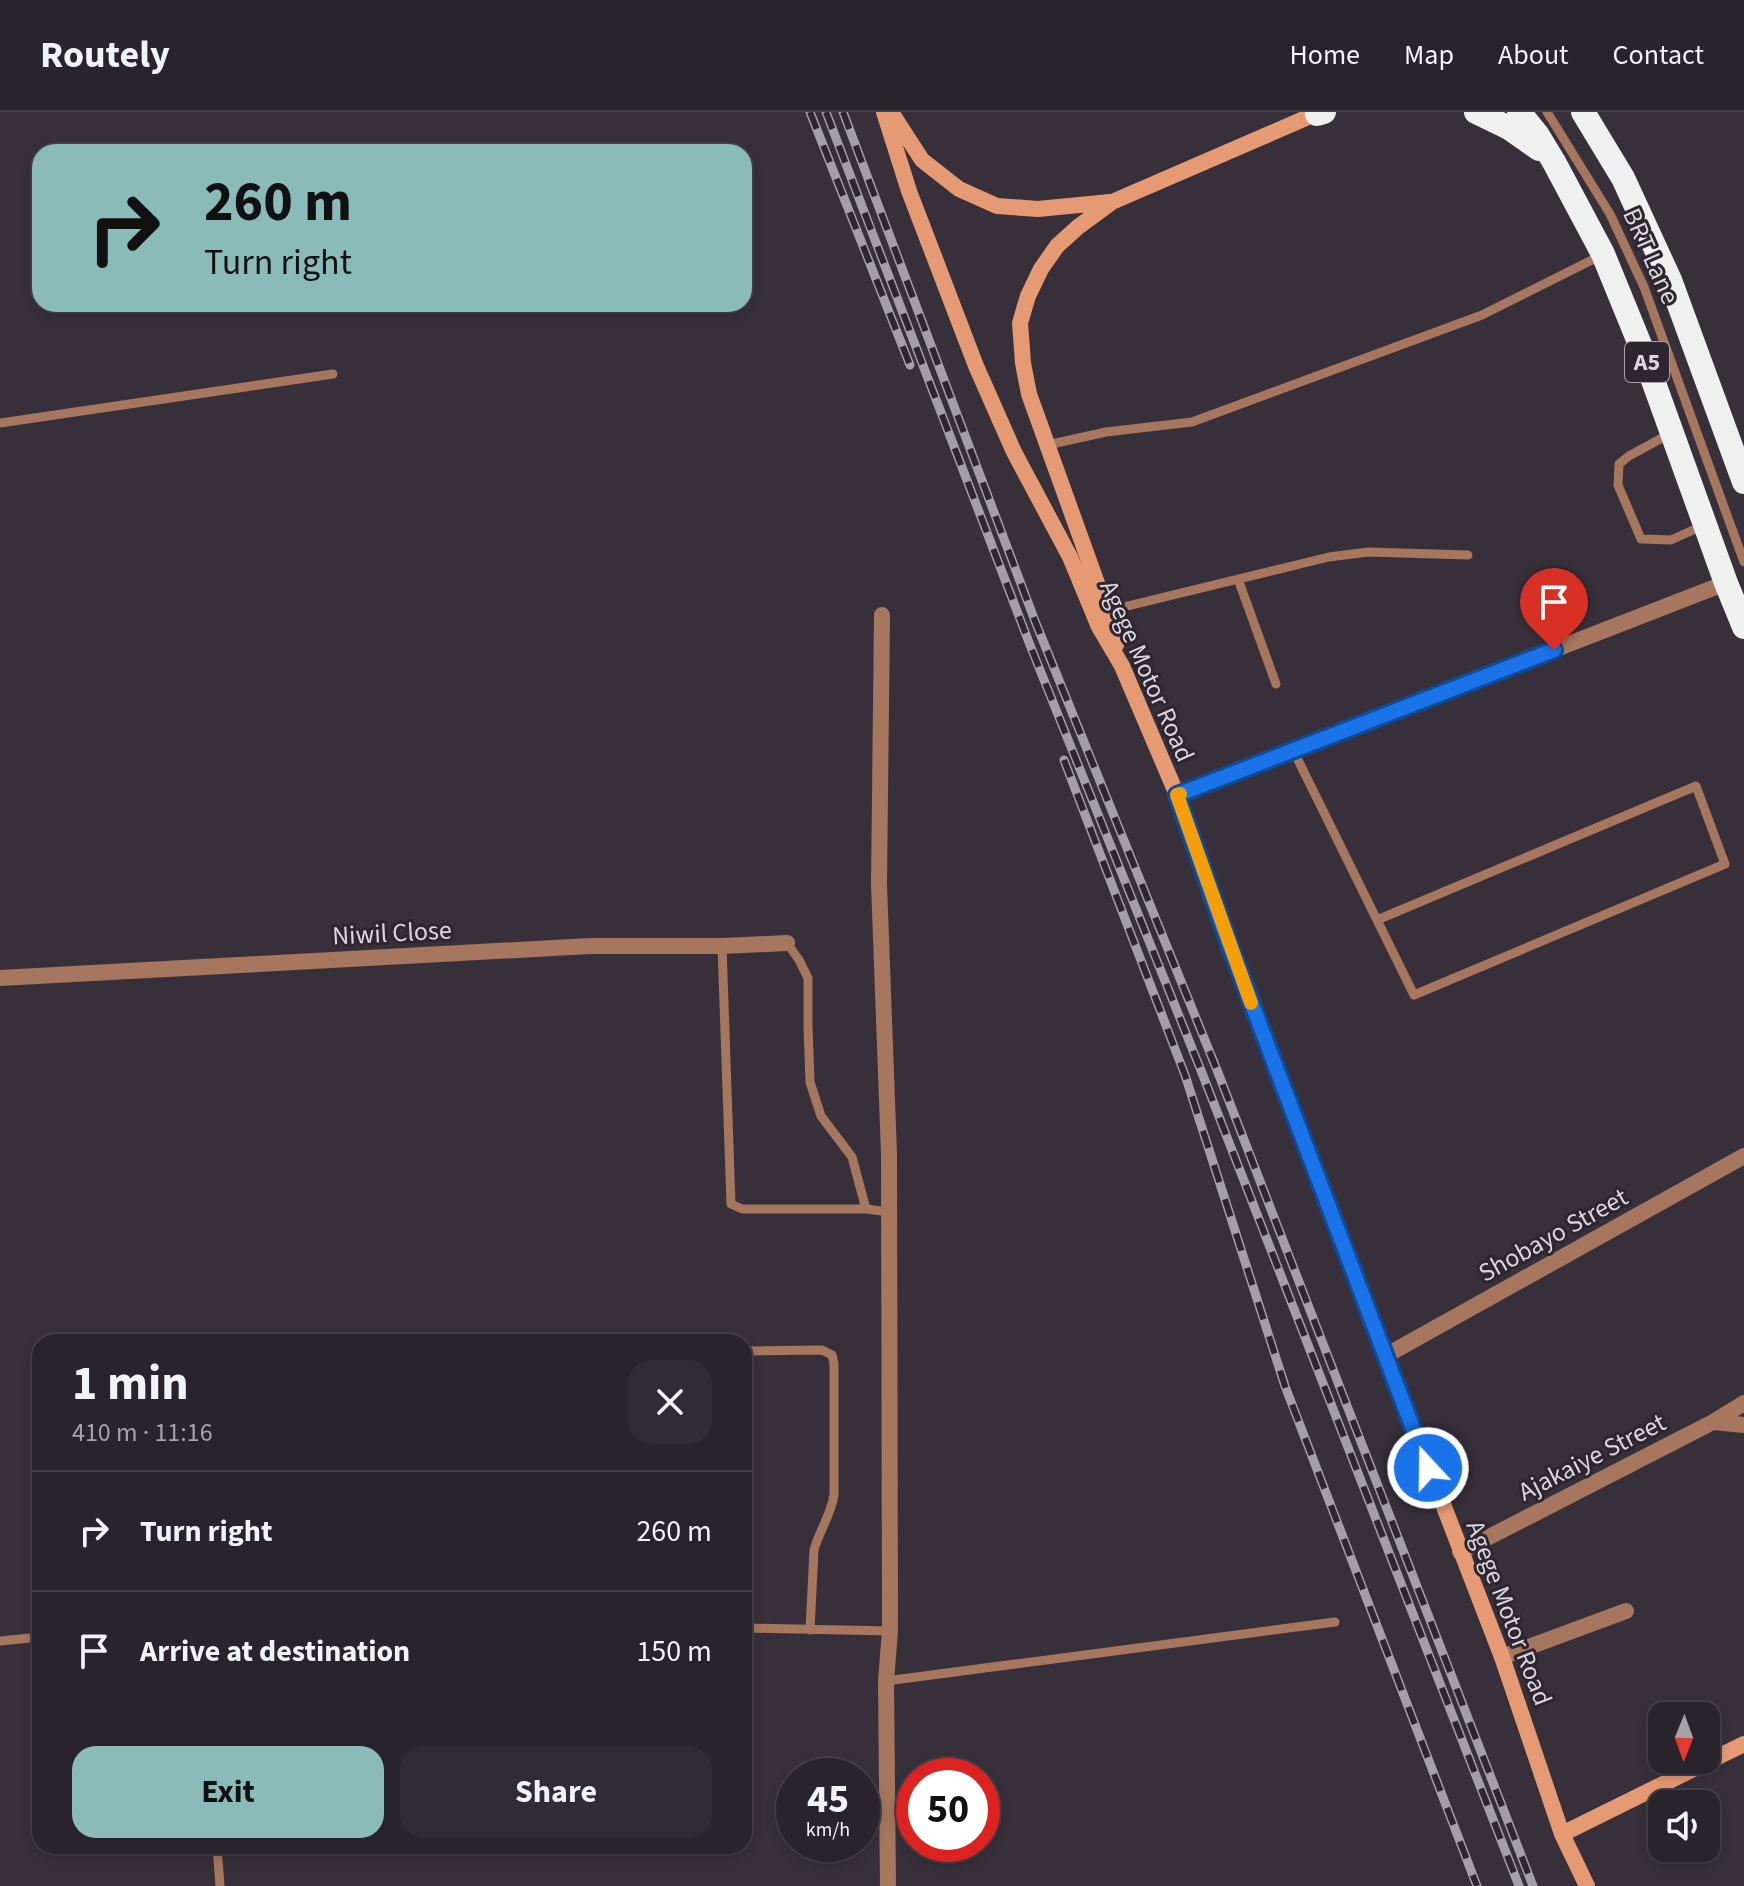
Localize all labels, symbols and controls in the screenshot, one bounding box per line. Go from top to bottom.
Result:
text: Routely [40,28,170,82]
text: Home [1289,35,1360,75]
text: Map [1404,35,1454,75]
text: About [1498,35,1569,75]
text: Contact [1613,35,1704,75]
text: 260 m [204,163,352,242]
icon: right [72,176,176,280]
street label: BRT Lane [1613,202,1689,310]
text: Turn right [204,237,352,288]
road number: A5 [1625,342,1669,382]
pin [1520,568,1588,650]
street label: Agege Motor Road [1090,574,1204,768]
icon: arrive [1532,580,1576,624]
street label: Niwil Close [331,911,453,955]
street label: Shobayo Street [1472,1179,1635,1291]
text: 1 min [72,1350,189,1418]
button: close [628,1360,712,1444]
street label: Ajakaiye Street [1512,1404,1672,1510]
text: 410 m · 11:16 [72,1414,213,1451]
position arrow [1386,1426,1470,1510]
icon: right [72,1509,116,1553]
text: Turn right [140,1510,272,1553]
text: 260 m [636,1510,712,1553]
street label: Agege Motor Road [1457,1515,1561,1711]
icon: arrive [72,1629,116,1673]
text: Arrive at destination [140,1630,410,1673]
text: 150 m [636,1630,712,1673]
north arrow [1648,1702,1720,1774]
map controls [1648,1702,1720,1862]
button: Exit [72,1746,384,1838]
button: Share [400,1746,712,1838]
speed limit sign: 50 [896,1758,1000,1862]
text: 45 [807,1771,849,1828]
button: sound [1648,1790,1720,1862]
text: km/h [806,1816,850,1844]

